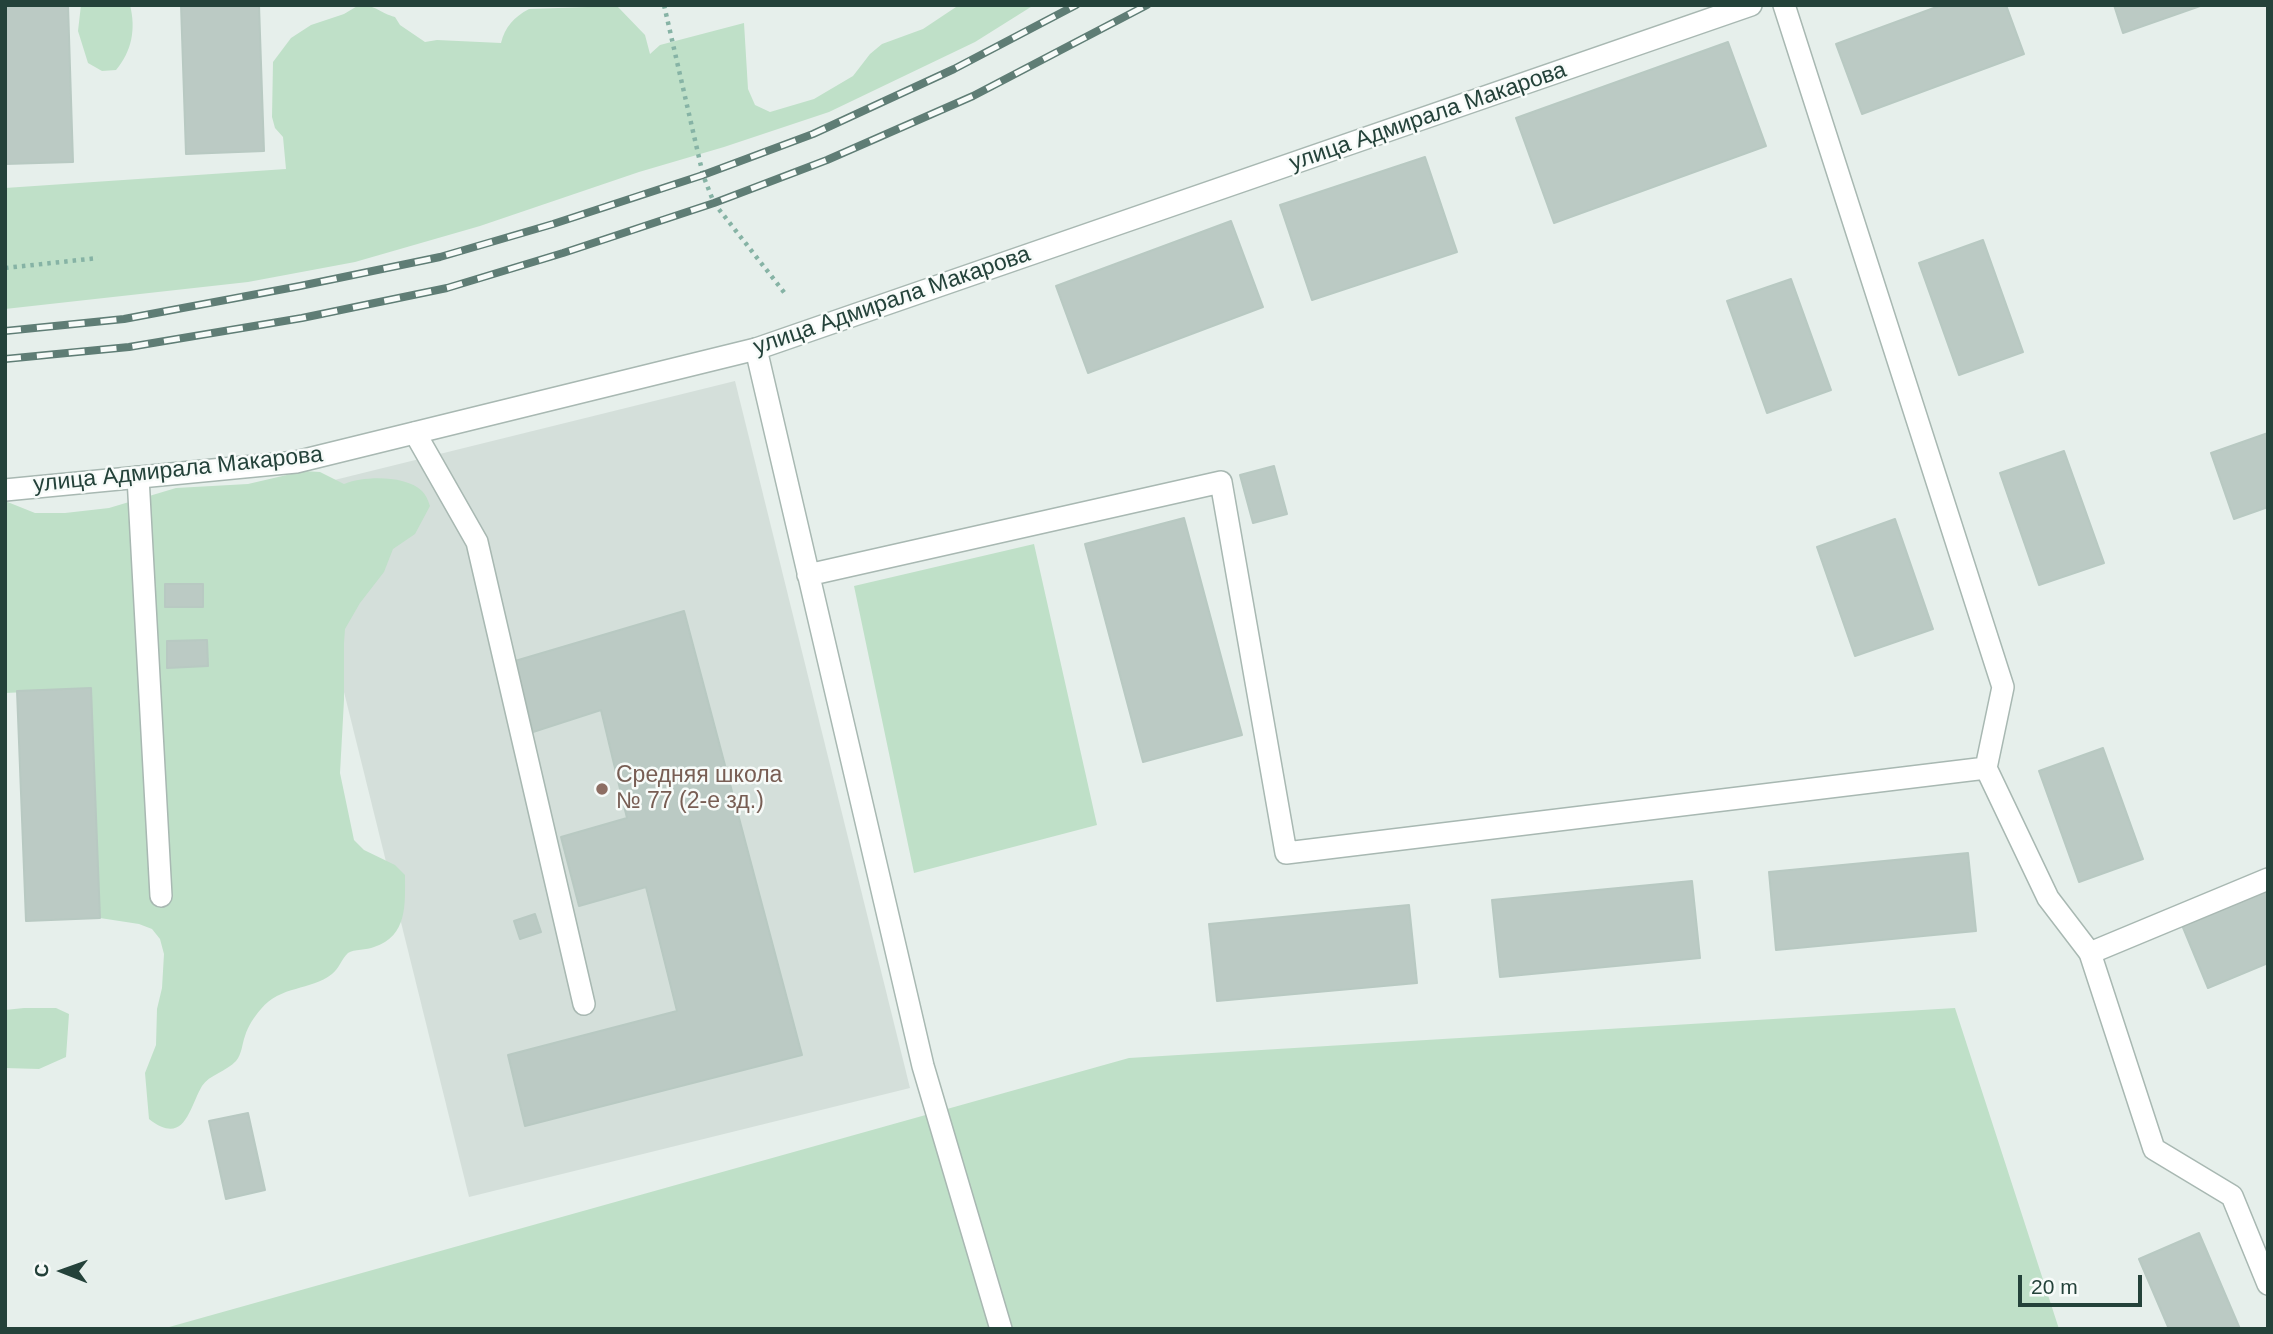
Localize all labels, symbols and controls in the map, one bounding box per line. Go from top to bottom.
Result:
street label: улица Адмирала Макарова [1286,57,1570,177]
street label: улица Адмирала Макарова [750,241,1034,361]
street label: улица Адмирала Макарова [32,441,324,499]
place label: Средняя школа № 77 (2-е зд.) [616,762,782,816]
marker: Средняя школа № 77 (2-е зд.) [594,781,610,797]
north arrow [28,1236,98,1306]
scale bar [2021,1260,2145,1304]
text: С [31,1264,52,1278]
text: 20 m [2031,1275,2078,1298]

